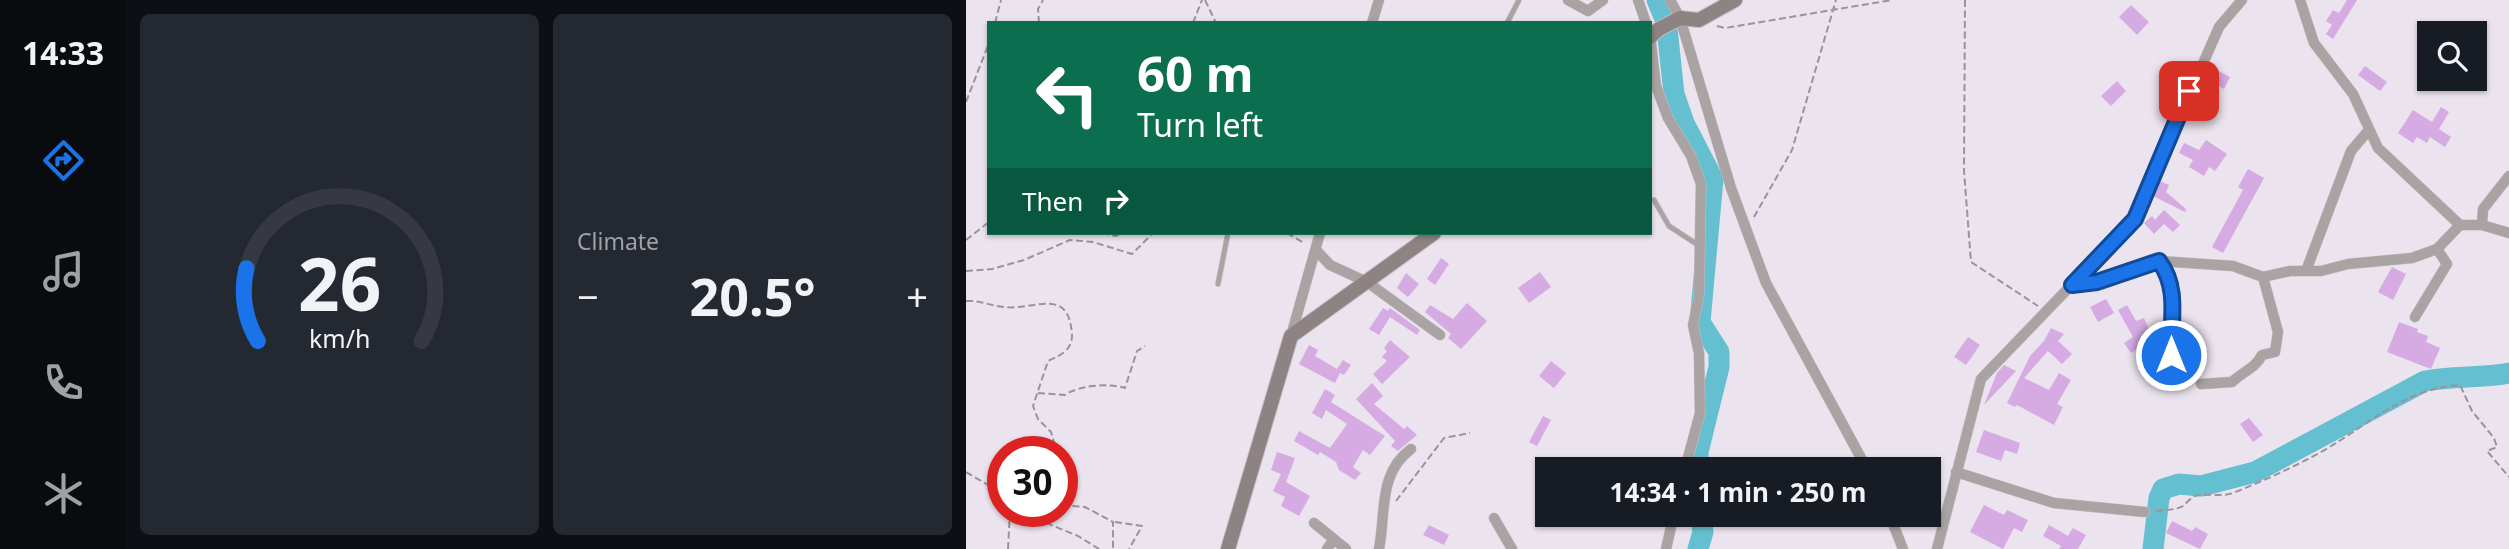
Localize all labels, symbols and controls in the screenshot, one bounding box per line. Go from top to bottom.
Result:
map controls [2417,21,2487,91]
button: search [2417,21,2487,91]
text: 14:33 [22,31,104,74]
text: 60 m [1137,40,1254,106]
icon: left [1022,49,1113,140]
pin [2159,61,2219,121]
icon: arrive [2170,72,2208,110]
text: Turn left [1137,103,1263,146]
icon: directions [39,136,88,185]
icon: right [1097,182,1135,220]
text: Then [1022,183,1083,219]
text: Climate [577,225,659,257]
text: 26 [298,233,381,332]
icon: music [39,247,88,296]
text: 20.5° [690,260,815,331]
text: − [577,270,599,322]
text: + [906,270,928,322]
position arrow [2134,318,2208,392]
text: km/h [309,320,370,354]
icon: phone [39,358,88,407]
speed limit sign: 30 [987,436,1078,527]
icon: climate [39,469,88,518]
text: 14:34 · 1 min · 250 m [1610,474,1866,510]

